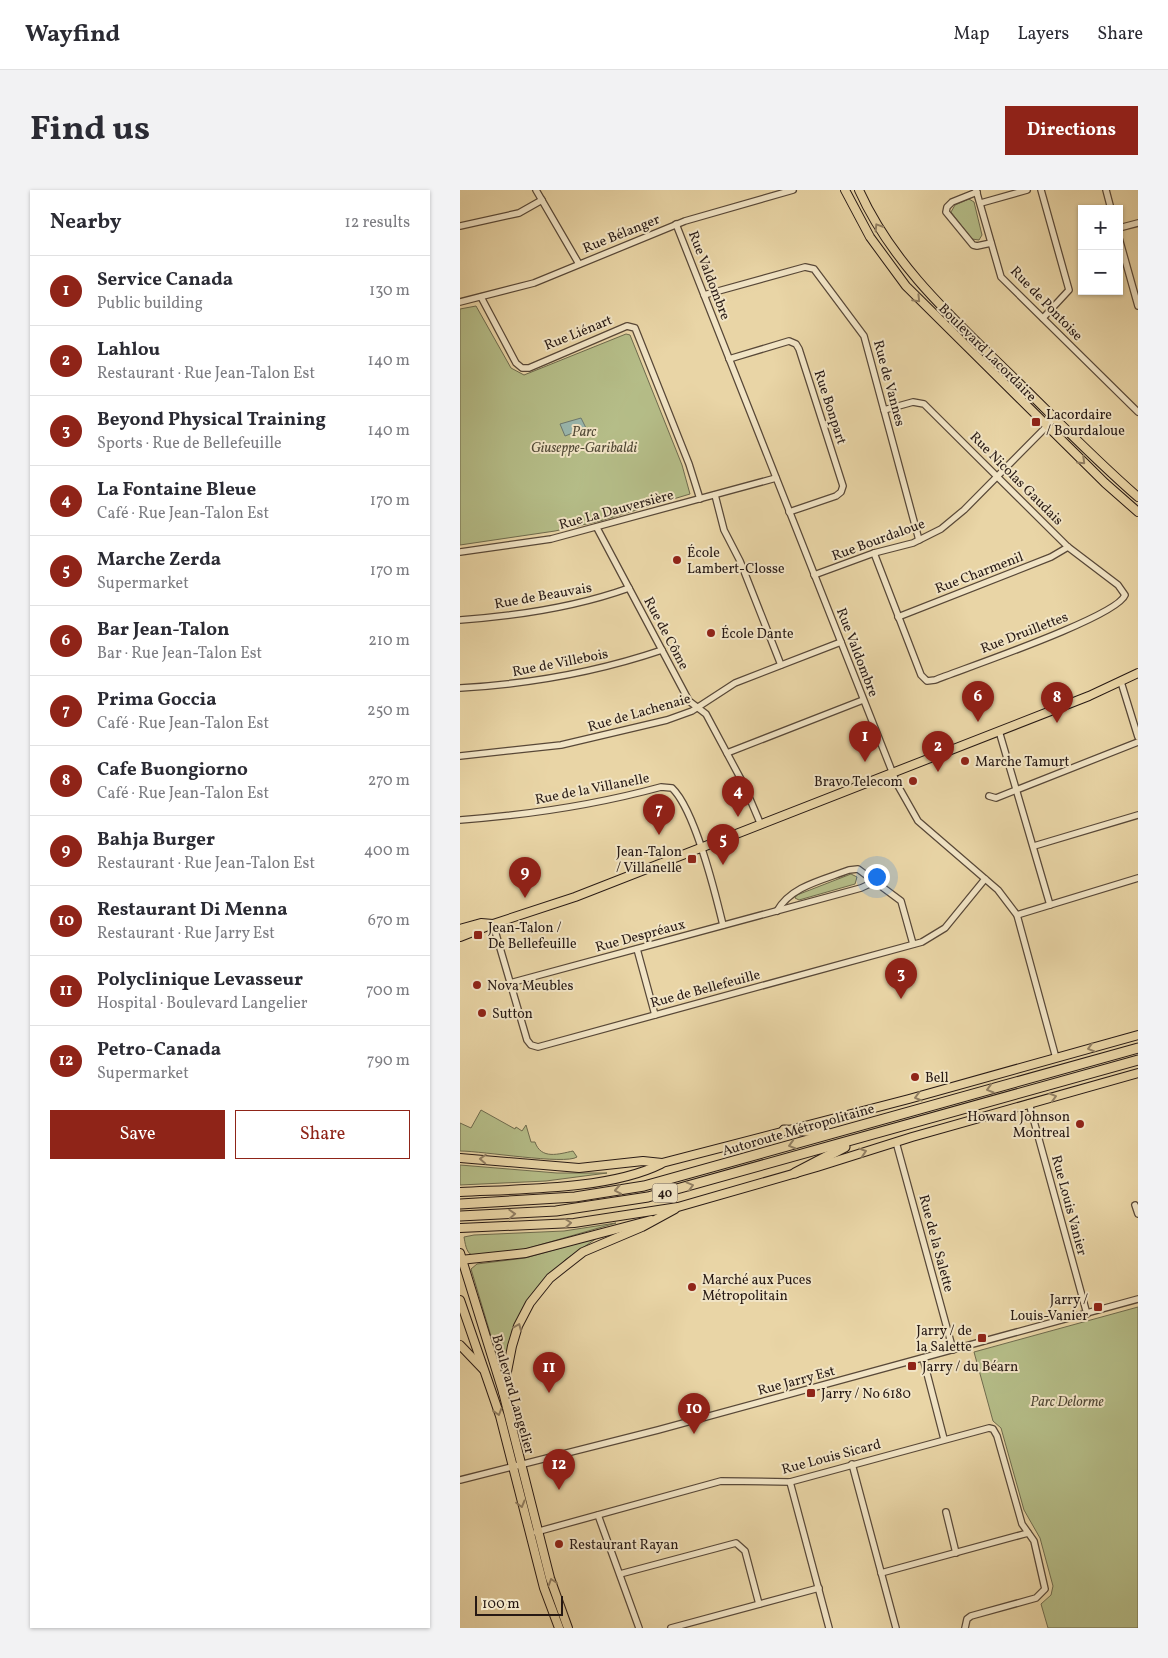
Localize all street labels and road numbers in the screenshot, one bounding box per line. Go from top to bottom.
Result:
street label: Rue Bélanger [580,210,663,258]
street label: Rue Valdombre [683,228,734,323]
street label: Rue de Pontoise [1005,263,1087,346]
street label: Boulevard Lacordaire [934,300,1040,407]
street label: Rue Liénart [542,311,615,356]
street label: Rue de Vannes [868,338,909,429]
street label: Rue Bonpart [809,368,851,447]
street label: Rue Nicolas Gaudais [965,428,1067,530]
street label: Rue La Dauversière [557,486,676,535]
street label: Rue Bourdaloue [829,515,928,566]
street label: Rue Charmenil [933,548,1026,599]
street label: Rue de Beauvais [493,579,593,614]
street label: Rue de Côme [639,594,693,674]
street label: Rue Valdombre [831,605,882,700]
street label: Rue Druillettes [978,608,1071,659]
street label: Rue de Villebois [511,645,610,682]
street label: Rue de Lachenaie [586,690,693,737]
street label: Rue de la Villanelle [533,769,652,810]
street label: Rue Despréaux [593,915,687,958]
street label: Rue de Bellefeuille [648,966,763,1013]
street label: Autoroute Métropolitaine [720,1099,877,1161]
street label: Rue Louis Vanier [1046,1153,1091,1258]
road number: 40 [652,1184,678,1202]
street label: Rue de la Salette [913,1193,958,1294]
street label: Boulevard Langelier [486,1332,539,1457]
street label: Rue Jarry Est [756,1362,837,1401]
street label: Rue Louis Sicard [780,1435,883,1480]

